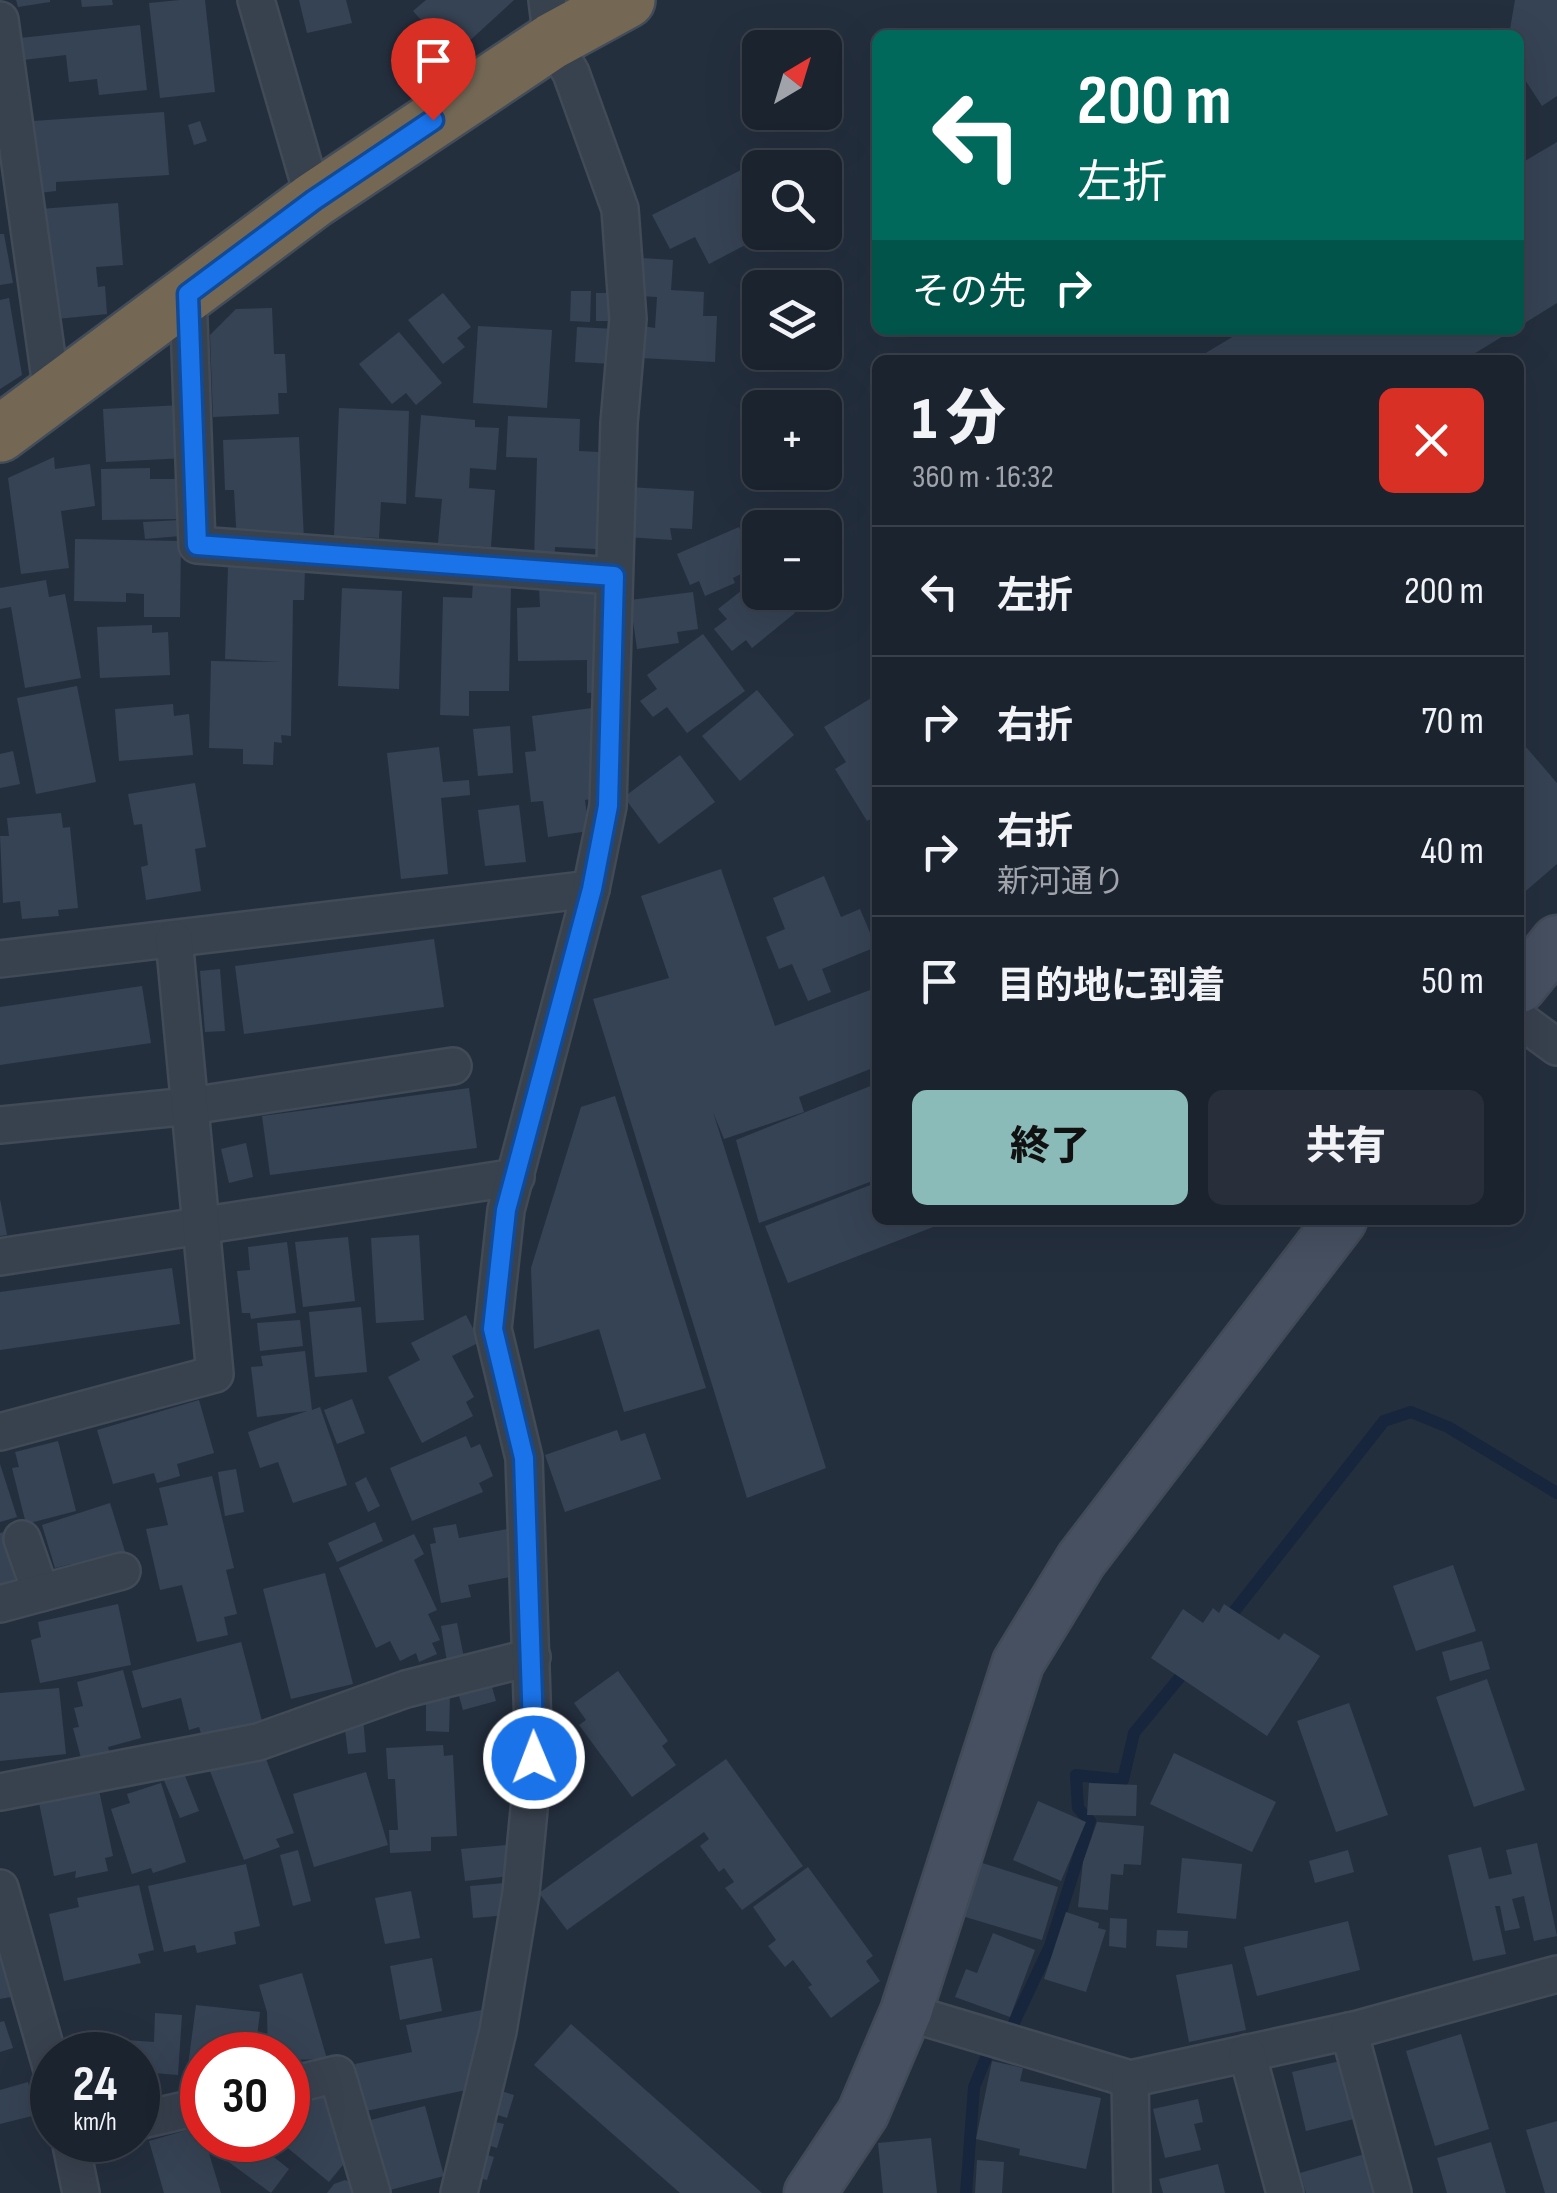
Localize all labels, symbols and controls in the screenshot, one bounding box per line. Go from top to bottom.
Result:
pin [391,18,476,121]
north arrow [742,30,842,130]
map controls [742,30,842,610]
icon: arrive [406,33,461,88]
text: 200 m [1077,60,1232,144]
icon: left [912,70,1042,200]
button: search [742,150,842,250]
text: 左折 [1077,156,1167,211]
icon: right [1046,260,1101,315]
button: layers [742,270,842,370]
text: その先 [912,270,1026,315]
text: 1 分 [912,384,1006,456]
button: close [1379,388,1484,493]
button: + [742,390,842,490]
text: 360 m · 16:32 [912,458,1054,497]
button: − [742,510,842,610]
icon: left [912,564,967,619]
text: 200 m [1404,569,1484,614]
text: 左折 [997,574,1073,619]
icon: right [912,694,967,749]
text: 70 m [1422,699,1484,744]
text: 右折 [997,704,1073,749]
text: 右折 [997,810,1073,855]
icon: right [912,824,967,879]
text: 40 m [1421,829,1484,874]
text: 新河通り [997,863,1125,902]
icon: arrive [912,954,967,1009]
text: 50 m [1421,959,1484,1004]
text: 目的地に到着 [997,964,1225,1009]
button: 終了 [912,1090,1188,1205]
button: 共有 [1208,1090,1484,1205]
position arrow [482,1706,586,1810]
speed limit sign: 30 [180,2032,310,2162]
text: 24 [73,2055,117,2115]
text: km/h [73,2107,117,2138]

